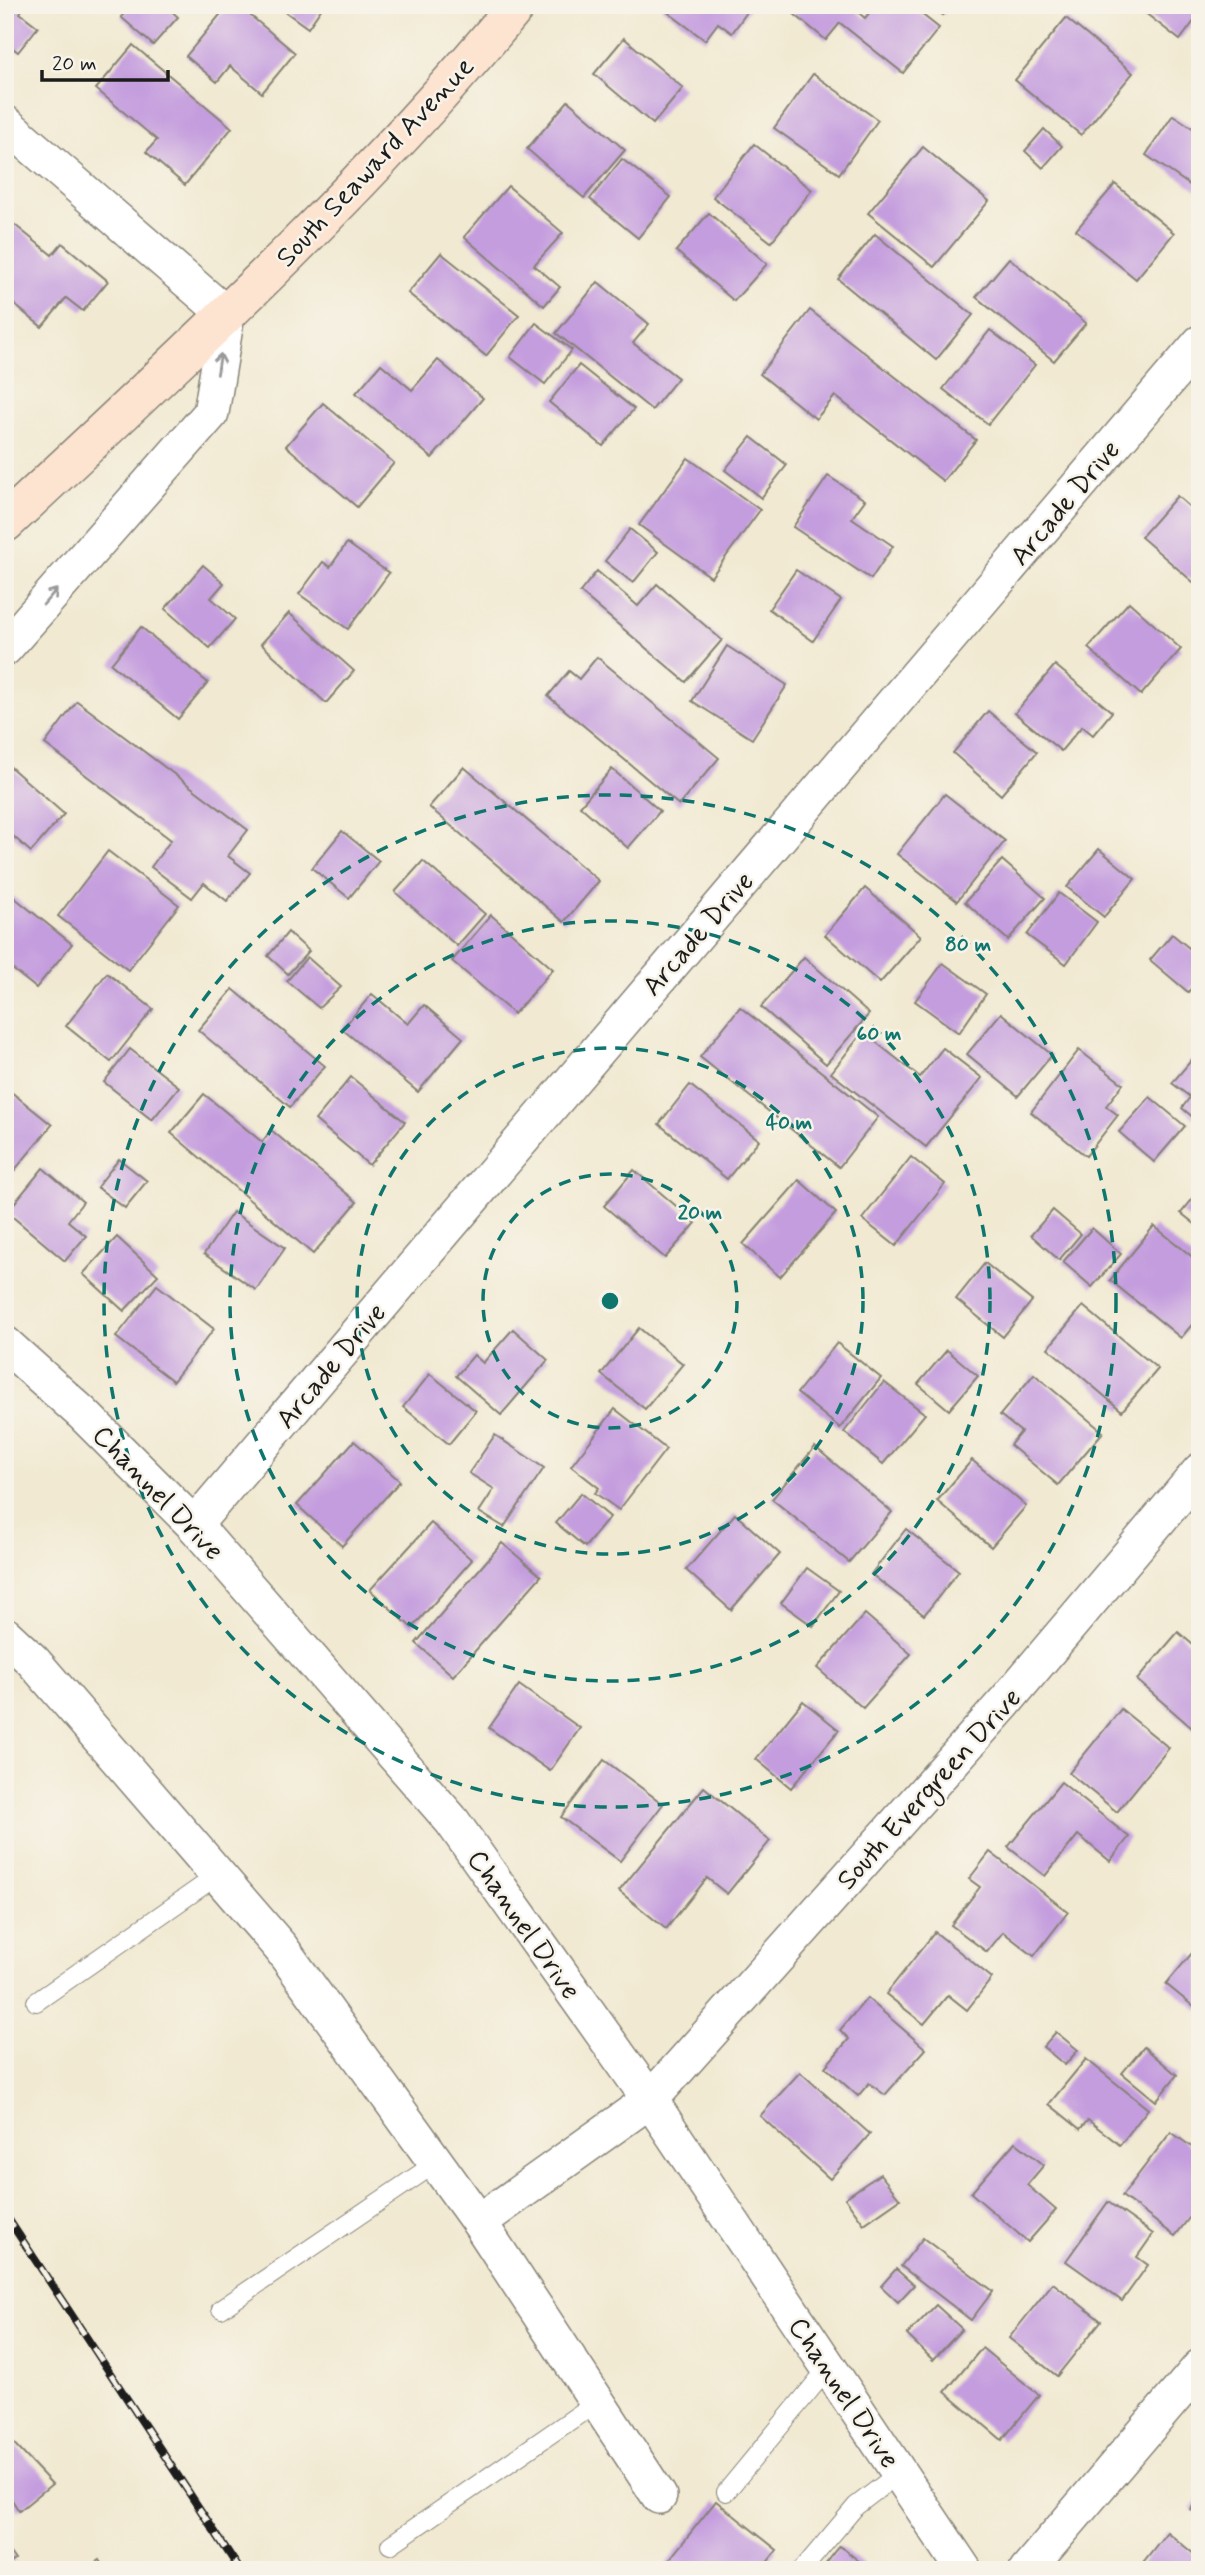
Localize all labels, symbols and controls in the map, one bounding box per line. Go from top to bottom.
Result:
scale bar [42,38,168,82]
text: 20 m [52,50,97,78]
street label: South Seaward Avenue [269,50,483,276]
one-way arrow [213,353,226,376]
street label: Arcade Drive [1002,433,1129,574]
one-way arrow [42,588,58,606]
street label: Arcade Drive [635,865,763,1005]
text: 80 m [945,931,991,959]
text: 60 m [856,1020,902,1048]
text: 40 m [766,1109,813,1137]
text: 20 m [678,1199,723,1227]
centre of rings [598,1289,622,1313]
street label: Arcade Drive [268,1296,395,1437]
street label: Channel Drive [83,1418,231,1570]
street label: South Evergreen Drive [829,1681,1032,1900]
street label: Channel Drive [458,1843,588,2008]
street label: Channel Drive [779,2310,907,2476]

